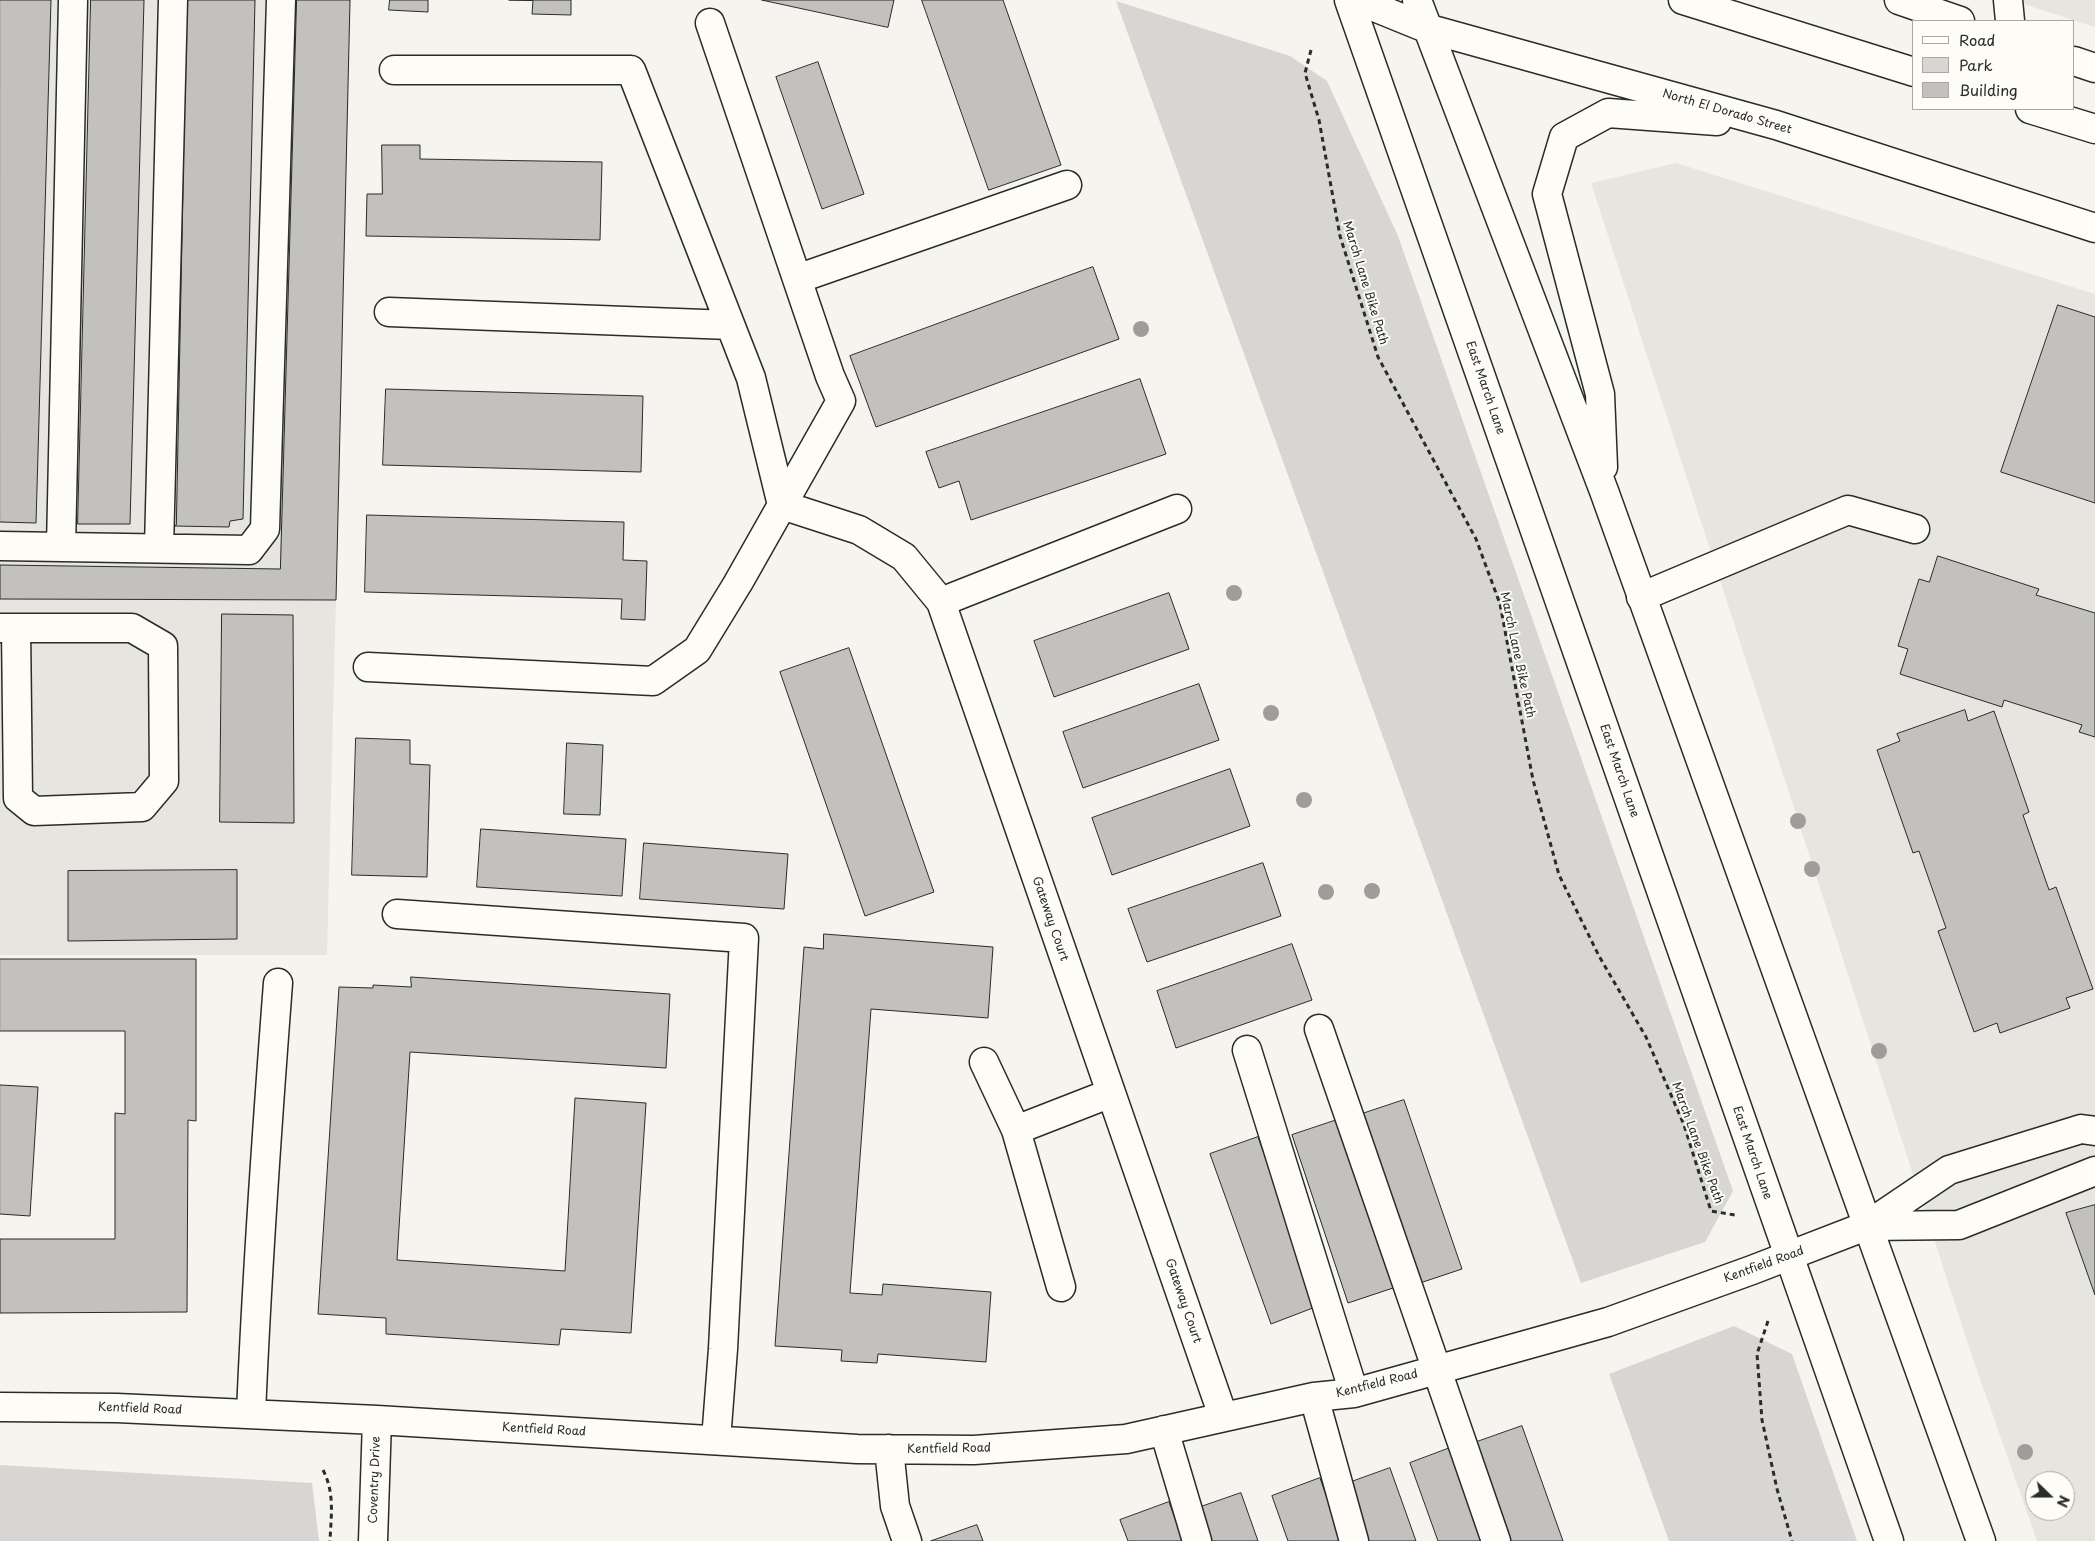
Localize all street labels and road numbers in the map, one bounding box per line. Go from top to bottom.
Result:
street label: North El Dorado Street [1661,87,1793,137]
street label: March Lane Bike Path [1339,219,1391,347]
street label: East March Lane [1462,339,1508,437]
street label: March Lane Bike Path [1497,591,1537,719]
street label: East March Lane [1596,722,1642,820]
street label: Gateway Court [1029,875,1071,963]
street label: March Lane Bike Path [1668,1080,1726,1206]
street label: East March Lane [1729,1104,1775,1202]
street label: Kentfield Road [1722,1244,1806,1286]
street label: Gateway Court [1162,1257,1204,1345]
street label: Kentfield Road [1334,1367,1420,1401]
street label: Kentfield Road [98,1400,182,1418]
street label: Kentfield Road [502,1421,586,1439]
street label: Coventry Drive [366,1436,384,1524]
street label: Kentfield Road [907,1441,991,1457]

